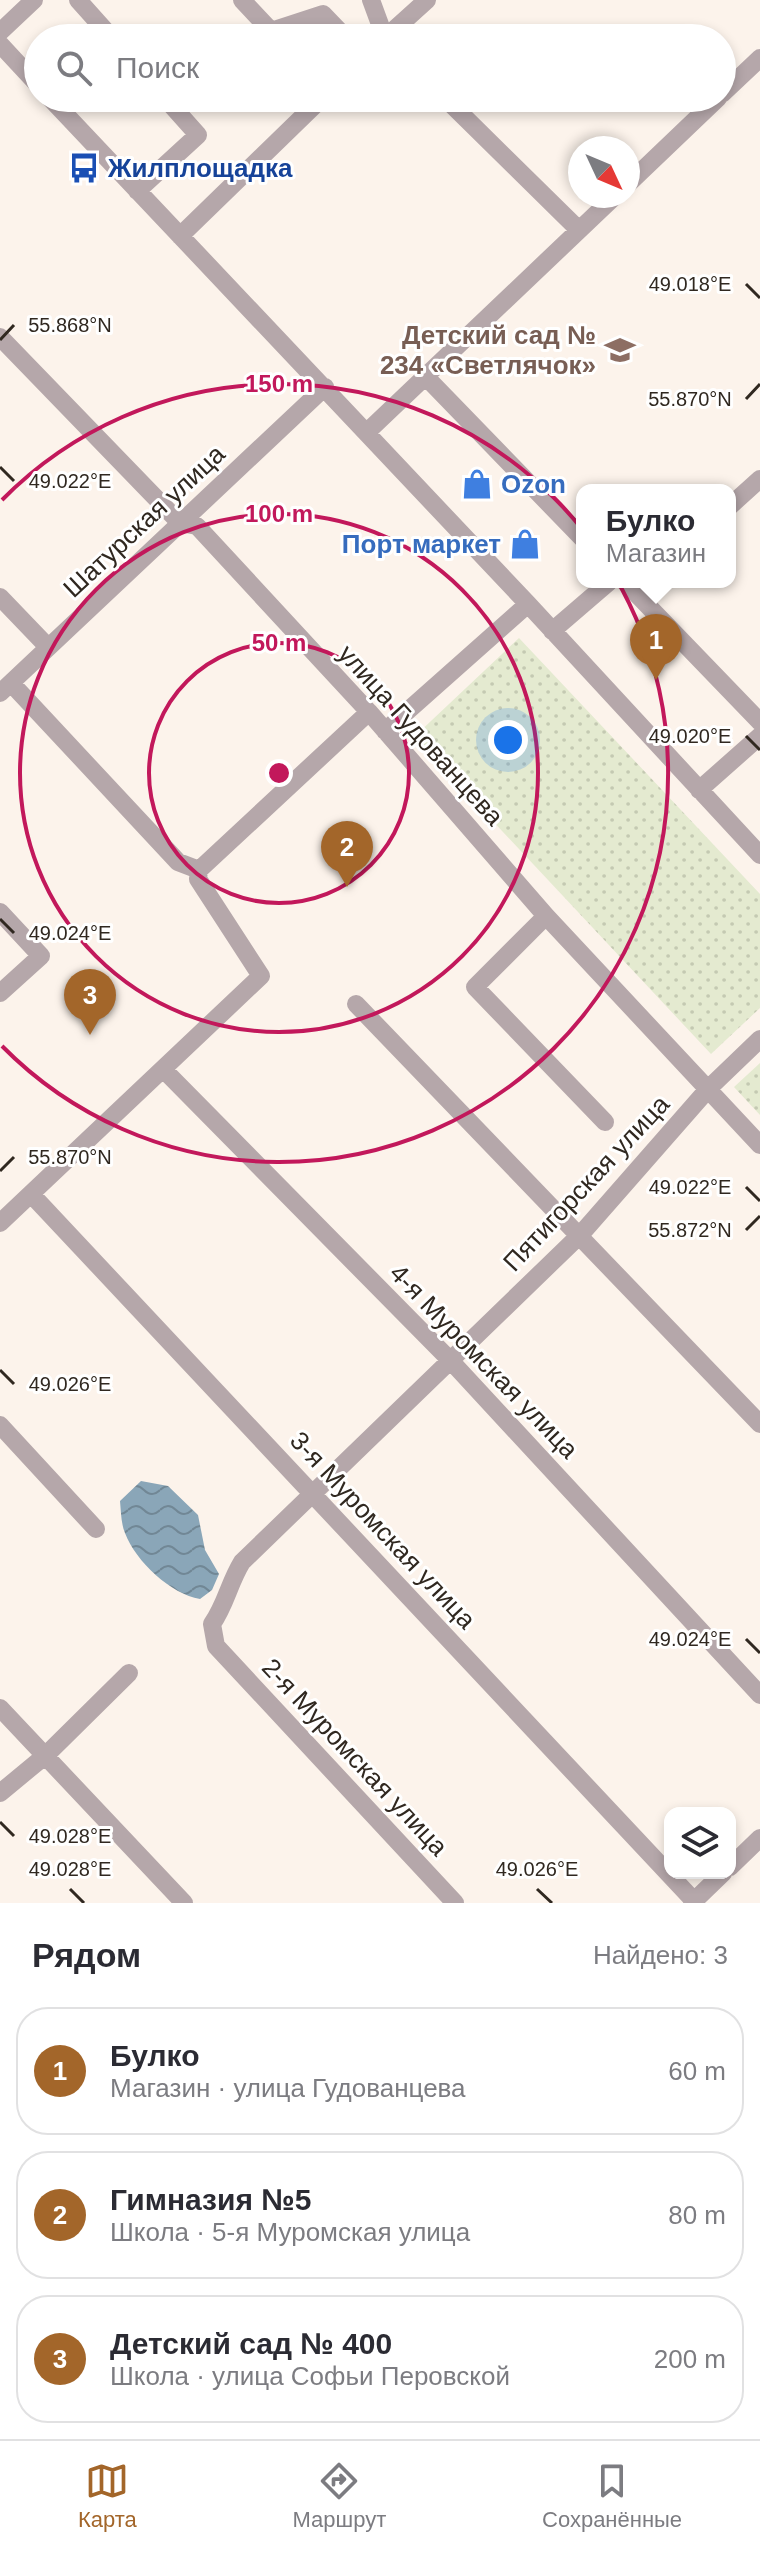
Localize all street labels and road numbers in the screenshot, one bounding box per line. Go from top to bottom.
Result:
street label: Шатурская улица [57,438,231,603]
street label: улица Гудованцева [332,639,510,832]
street label: Пятигорская улица [497,1089,675,1277]
street label: 4-я Муромская улица [384,1258,585,1465]
street label: 3-я Муромская улица [284,1425,482,1635]
street label: 2-я Муромская улица [256,1652,454,1862]

